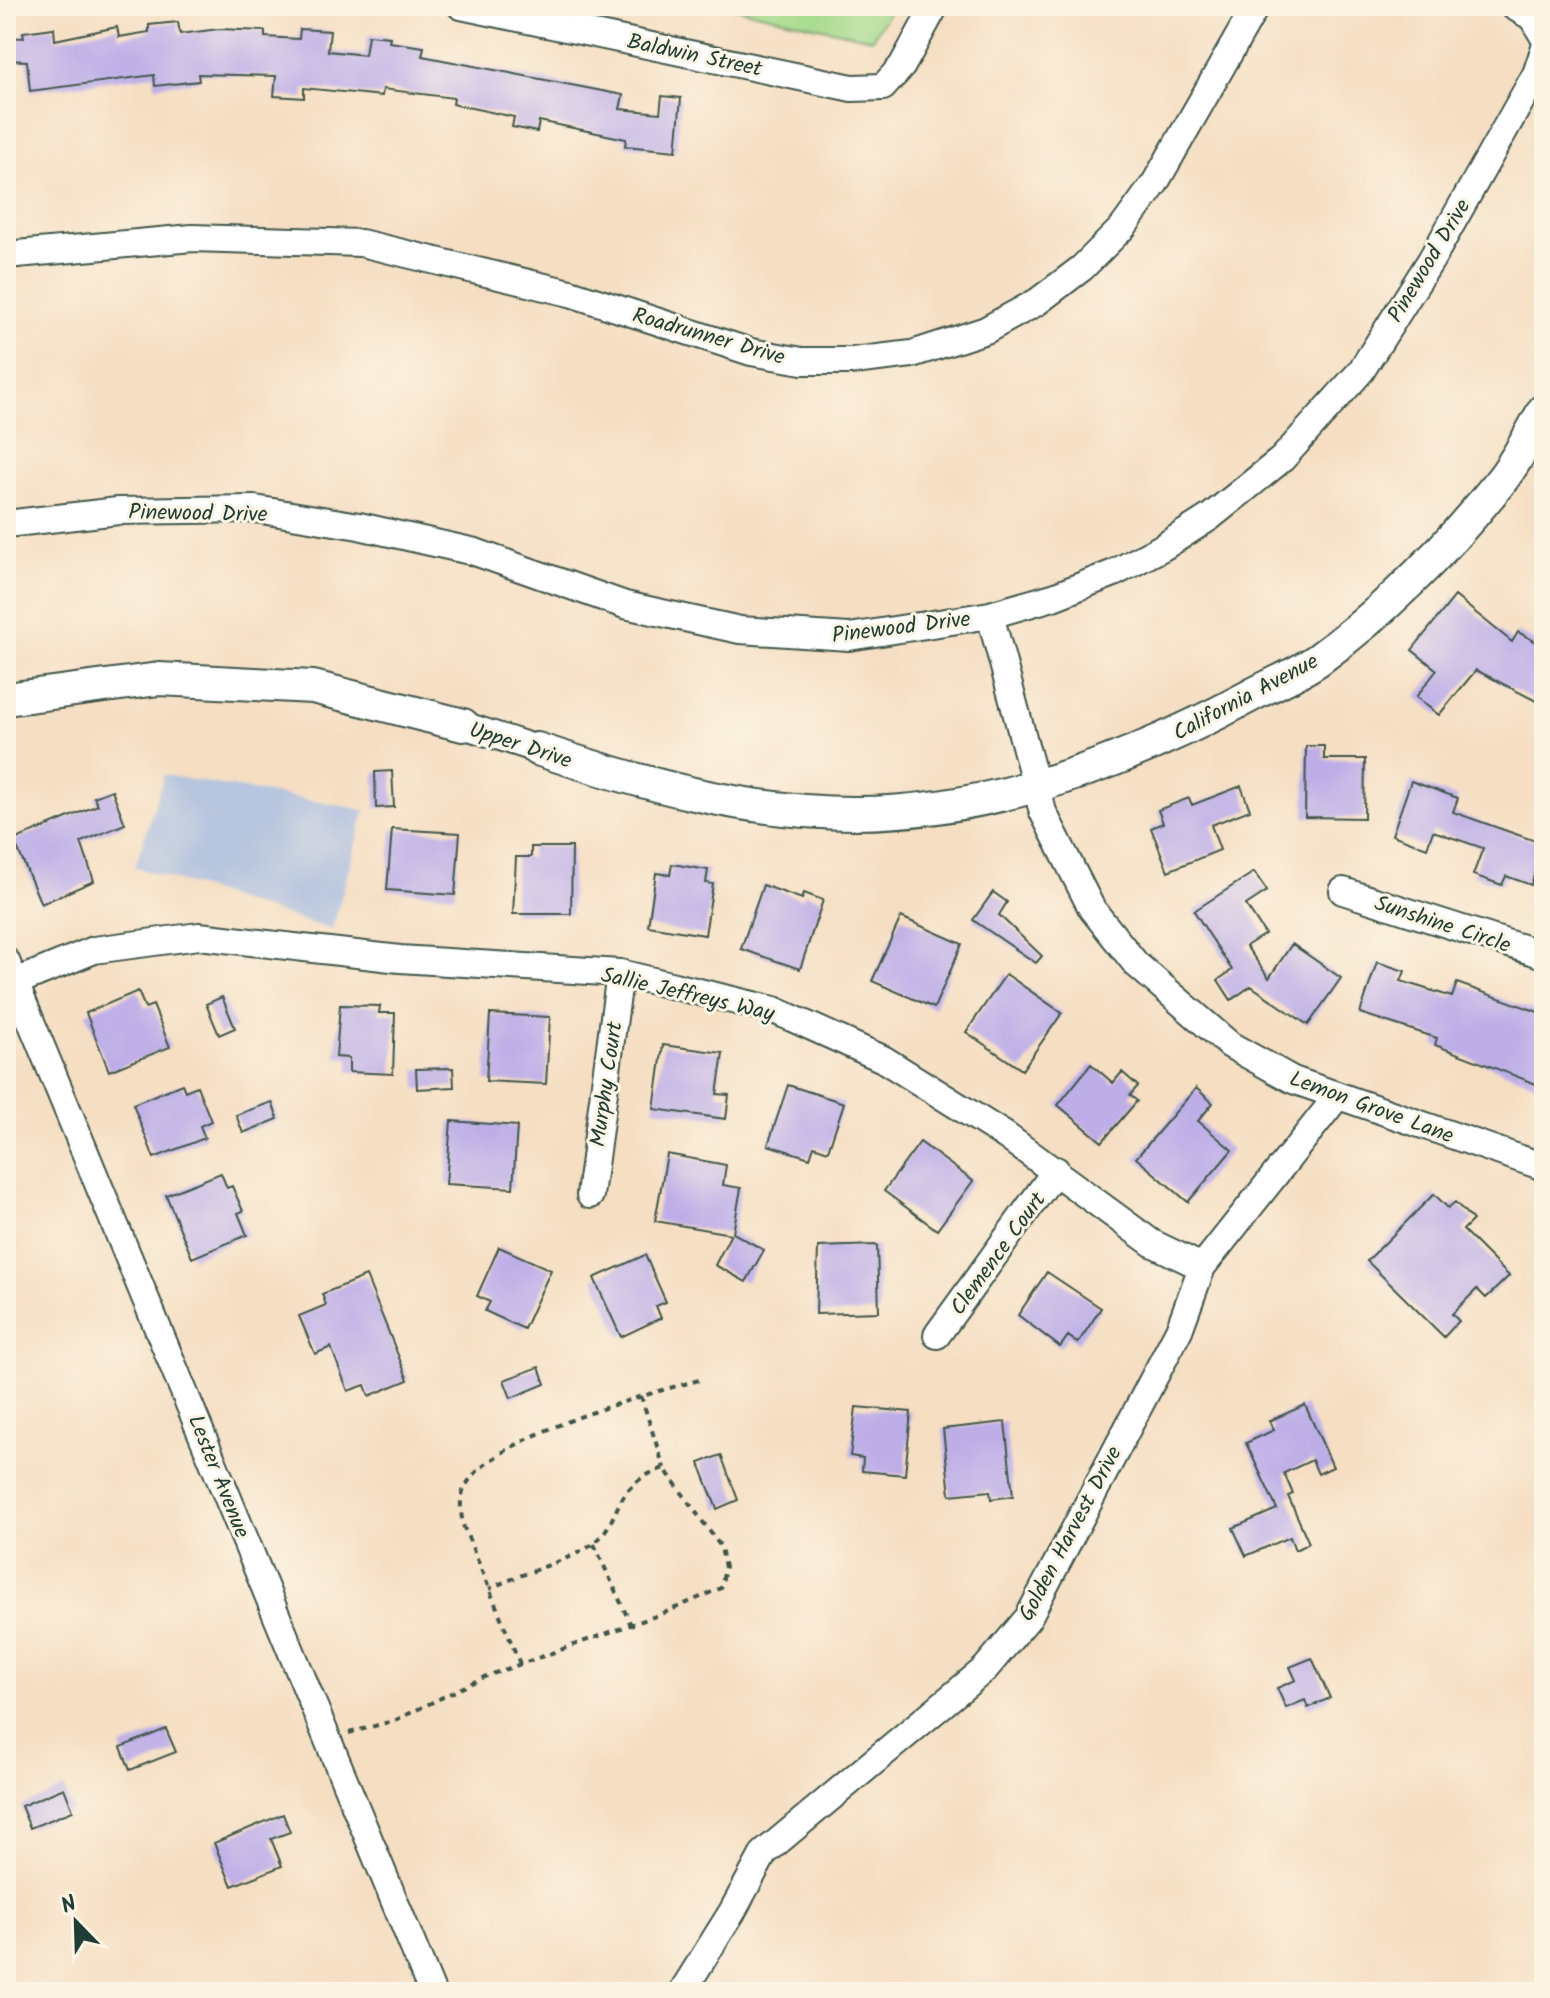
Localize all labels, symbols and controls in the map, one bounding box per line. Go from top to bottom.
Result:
street label: Baldwin Street [624,25,766,88]
street label: Pinewood Drive [1379,193,1481,330]
street label: Roadrunner Drive [628,299,789,376]
street label: Pinewood Drive [128,496,268,533]
street label: Pinewood Drive [830,603,973,654]
street label: California Avenue [1167,645,1325,751]
street label: Upper Drive [464,713,576,779]
street label: Sunshine Circle [1369,887,1515,964]
street label: Sallie Jeffreys Way [597,958,778,1033]
street label: Murphy Court [581,1019,634,1149]
street label: Lemon Grove Lane [1284,1062,1458,1154]
street label: Clemence Court [942,1185,1056,1324]
street label: Lester Avenue [177,1410,258,1544]
street label: Golden Harvest Drive [1010,1440,1132,1628]
north arrow [36,1882,116,1962]
text: N [56,1887,82,1925]

